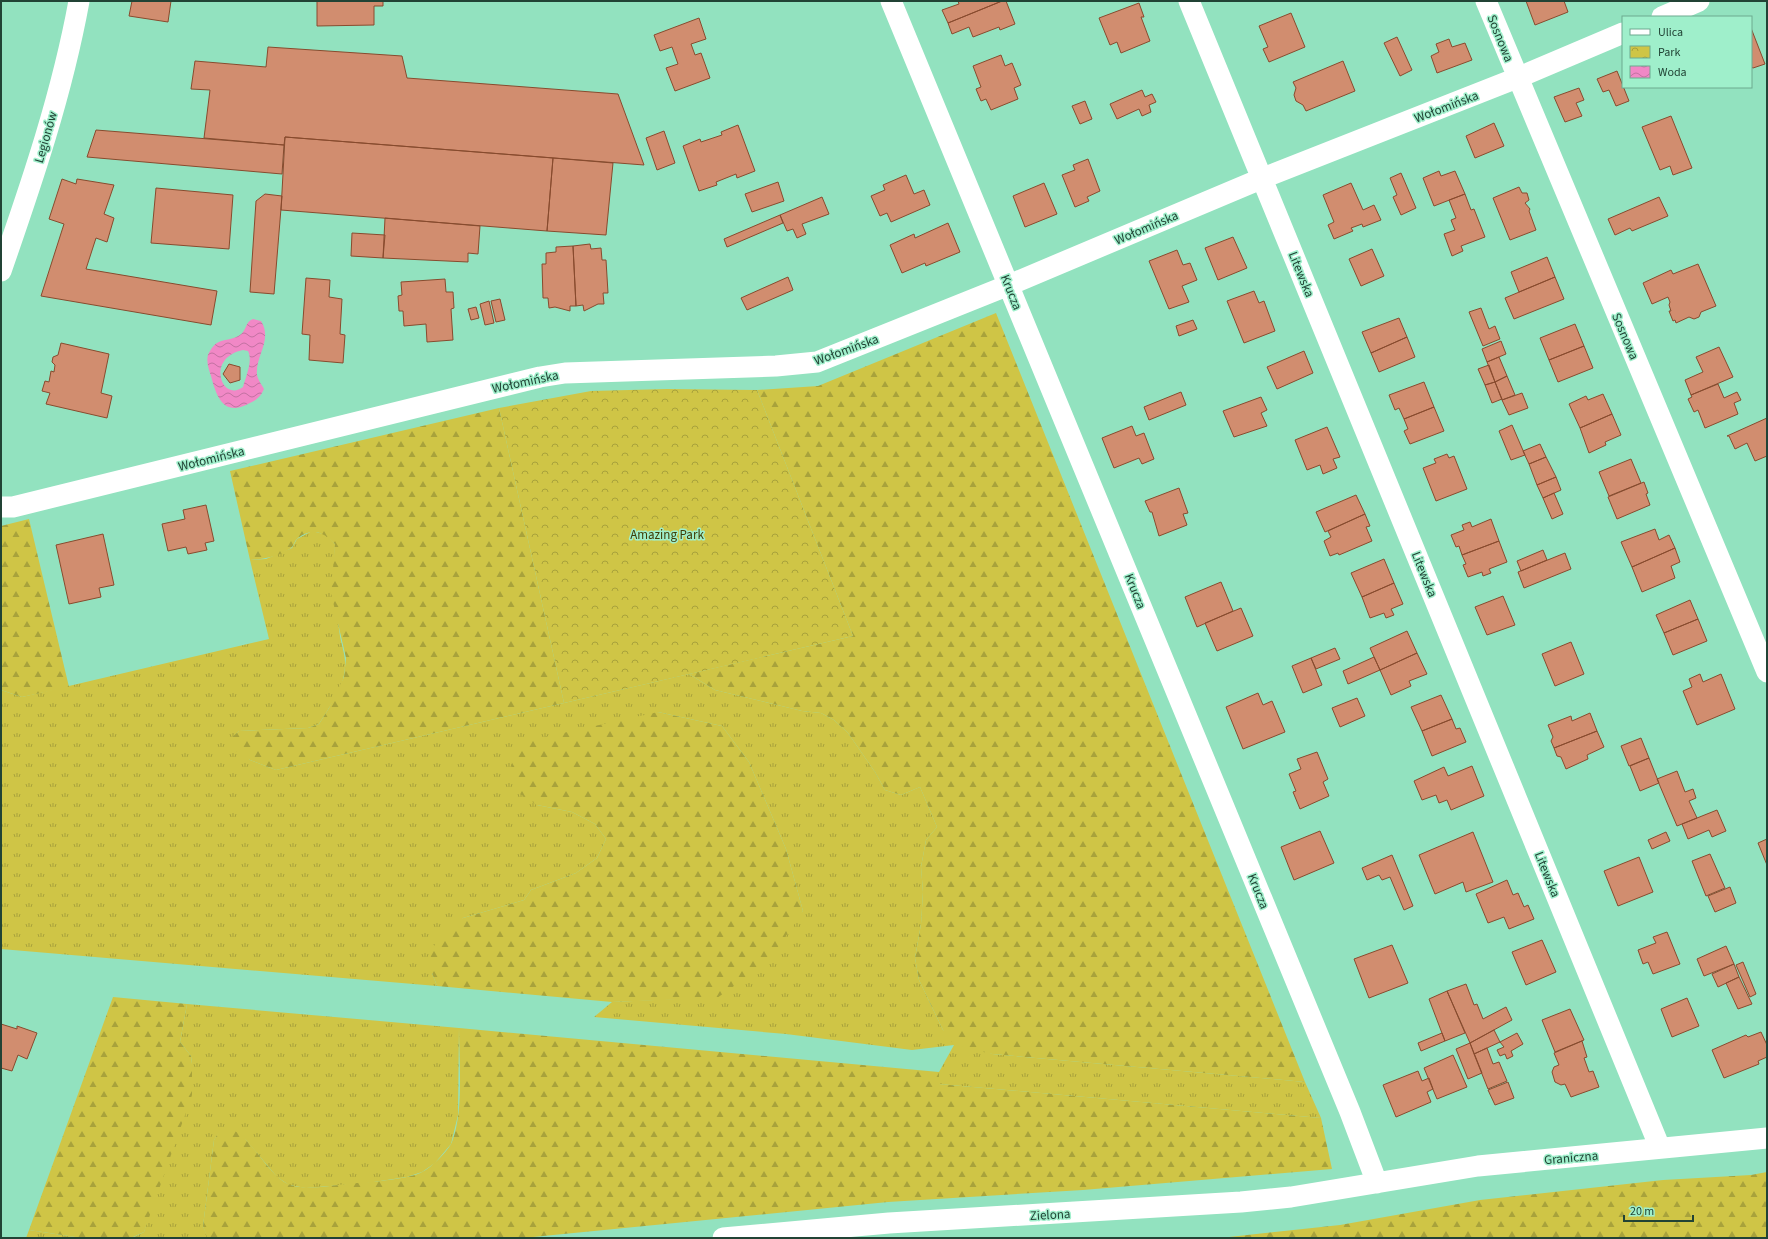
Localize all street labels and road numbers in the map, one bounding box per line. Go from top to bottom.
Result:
street label: Sosnowa [1482,12,1518,65]
street label: Wołomińska [1412,86,1481,127]
street label: Legionów [30,109,62,165]
street label: Wołomińska [1112,206,1181,249]
street label: Litewska [1284,249,1318,300]
street label: Krucza [996,272,1026,313]
street label: Sosnowa [1607,310,1643,363]
street label: Wołomińska [812,330,881,370]
street label: Wołomińska [490,366,560,398]
street label: Wołomińska [176,442,246,476]
street label: Litewska [1407,549,1441,600]
street label: Krucza [1120,571,1150,612]
street label: Litewska [1530,849,1564,900]
street label: Krucza [1243,871,1273,912]
street label: Graniczna [1543,1147,1599,1169]
street label: Zielona [1029,1205,1071,1225]

